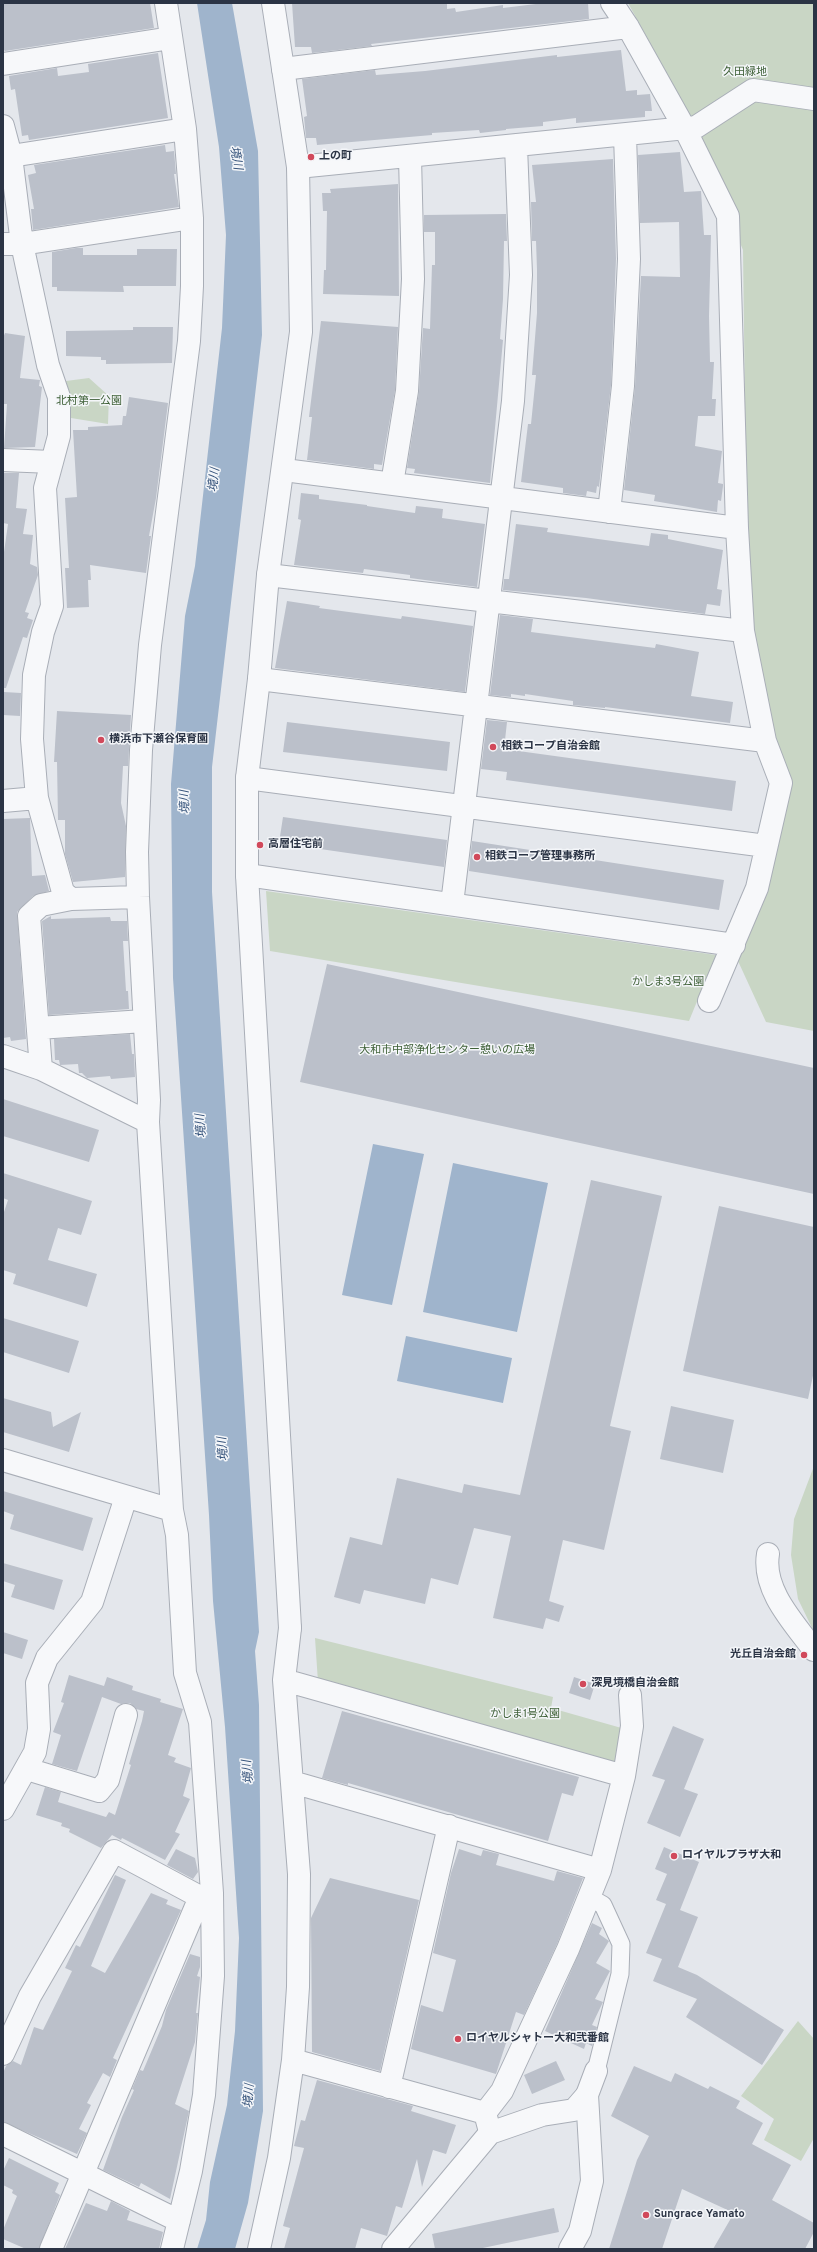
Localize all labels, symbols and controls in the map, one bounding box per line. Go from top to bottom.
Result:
park label: 久田緑地 [723,66,767,80]
water label: 境川 [226,145,244,171]
place label: 上の町 [319,150,352,164]
marker: 上の町 [306,152,316,162]
park label: 北村第一公園 [56,395,122,409]
water label: 境川 [206,467,224,493]
place label: 横浜市下瀬谷保育園 [109,733,208,747]
marker: 横浜市下瀬谷保育園 [96,735,106,745]
place label: 相鉄コープ自治会館 [501,740,600,754]
marker: 相鉄コープ自治会館 [488,742,498,752]
water label: 境川 [178,790,194,814]
place label: 高層住宅前 [268,838,323,852]
marker: 高層住宅前 [255,840,265,850]
place label: 相鉄コープ管理事務所 [485,850,595,864]
marker: 相鉄コープ管理事務所 [472,852,482,862]
park label: かしま3号公園 [632,976,704,990]
park label: 大和市中部浄化センター憩いの広場 [359,1044,535,1058]
water label: 境川 [194,1114,210,1138]
water label: 境川 [216,1437,232,1461]
place label: 光丘自治会館 [730,1648,796,1662]
marker: 光丘自治会館 [799,1650,809,1660]
place label: 深見境橋自治会館 [591,1677,679,1691]
marker: 深見境橋自治会館 [578,1679,588,1689]
park label: かしま1号公園 [490,1708,560,1722]
water label: 境川 [241,1759,257,1785]
place label: ロイヤルプラザ大和 [682,1849,781,1863]
marker: ロイヤルプラザ大和 [669,1851,679,1861]
place label: ロイヤルシャトー大和弐番館 [466,2032,609,2046]
marker: ロイヤルシャトー大和弐番館 [453,2034,463,2044]
water label: 境川 [242,2083,258,2109]
place label: Sungrace Yamato [654,2208,745,2222]
marker: Sungrace Yamato [641,2210,651,2220]

